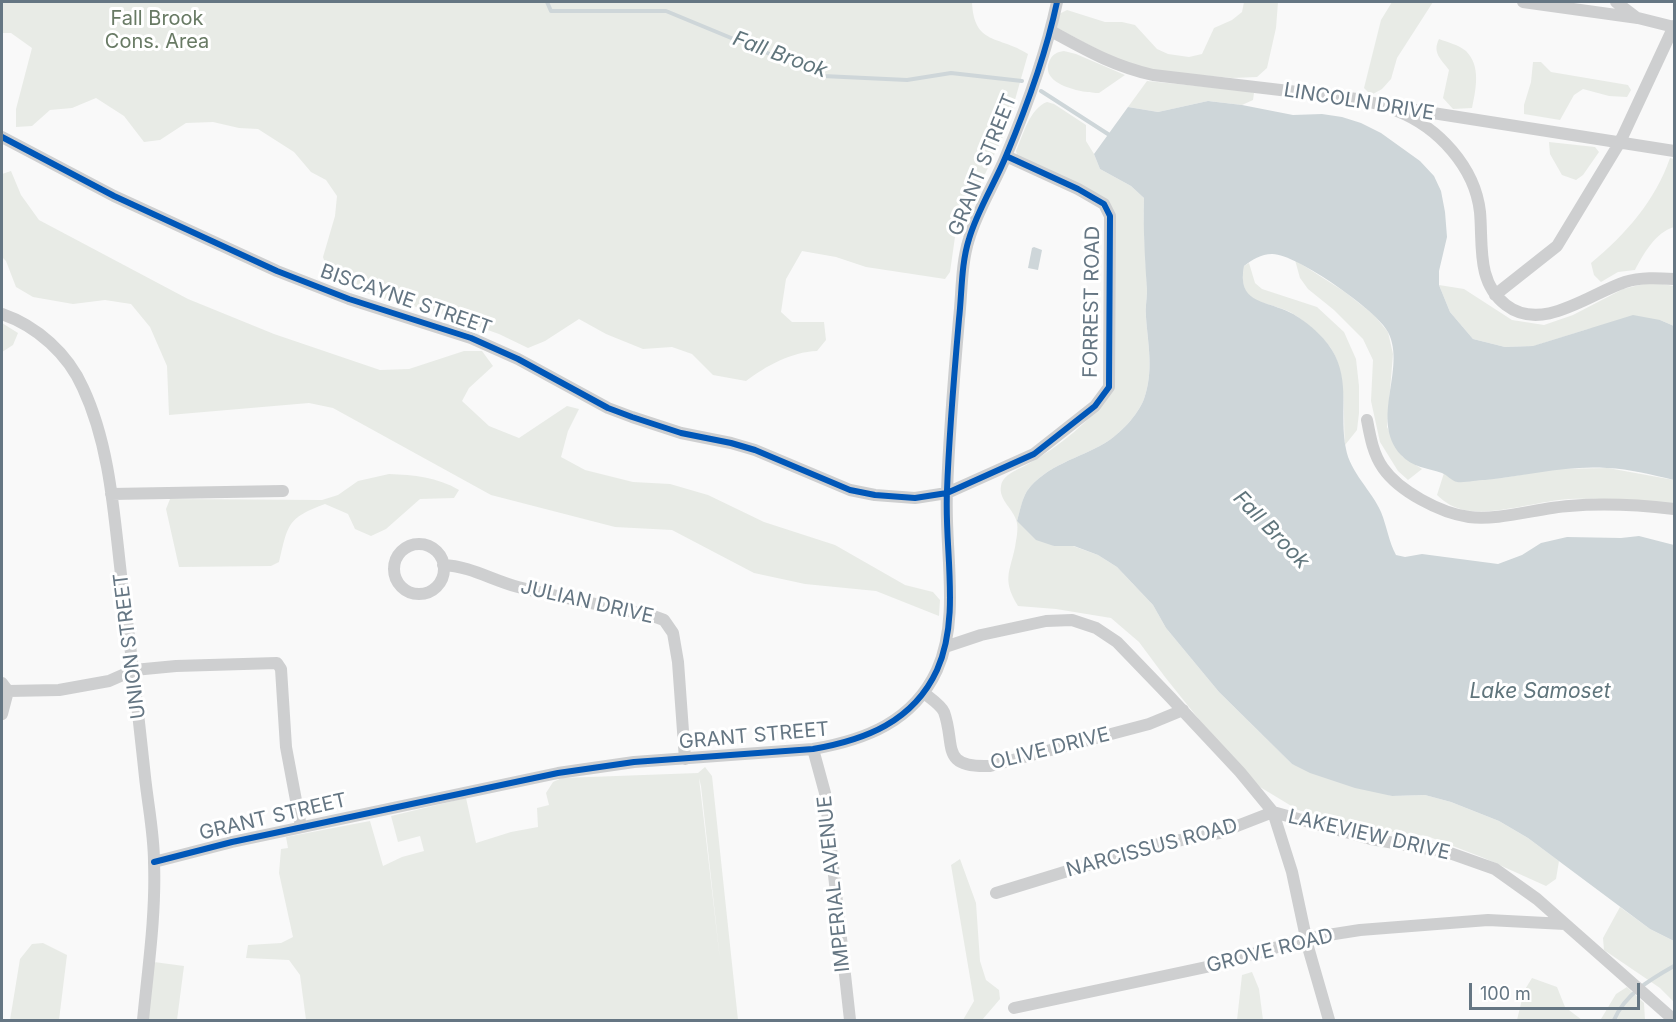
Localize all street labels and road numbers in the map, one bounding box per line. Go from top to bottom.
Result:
street label: LINCOLN DRIVE [1282,78,1436,126]
street label: GRANT STREET [944,91,1022,239]
street label: FORREST ROAD [1079,226,1105,378]
street label: BISCAYNE STREET [317,259,495,341]
street label: UNION STREET [109,572,151,720]
street label: JULIAN DRIVE [518,575,656,629]
street label: GRANT STREET [678,717,830,755]
street label: OLIVE DRIVE [988,723,1112,775]
street label: GRANT STREET [197,788,349,846]
street label: IMPERIAL AVENUE [813,795,855,973]
street label: LAKEVIEW DRIVE [1286,805,1452,865]
street label: NARCISSUS ROAD [1064,814,1240,882]
street label: GROVE ROAD [1204,924,1336,978]

